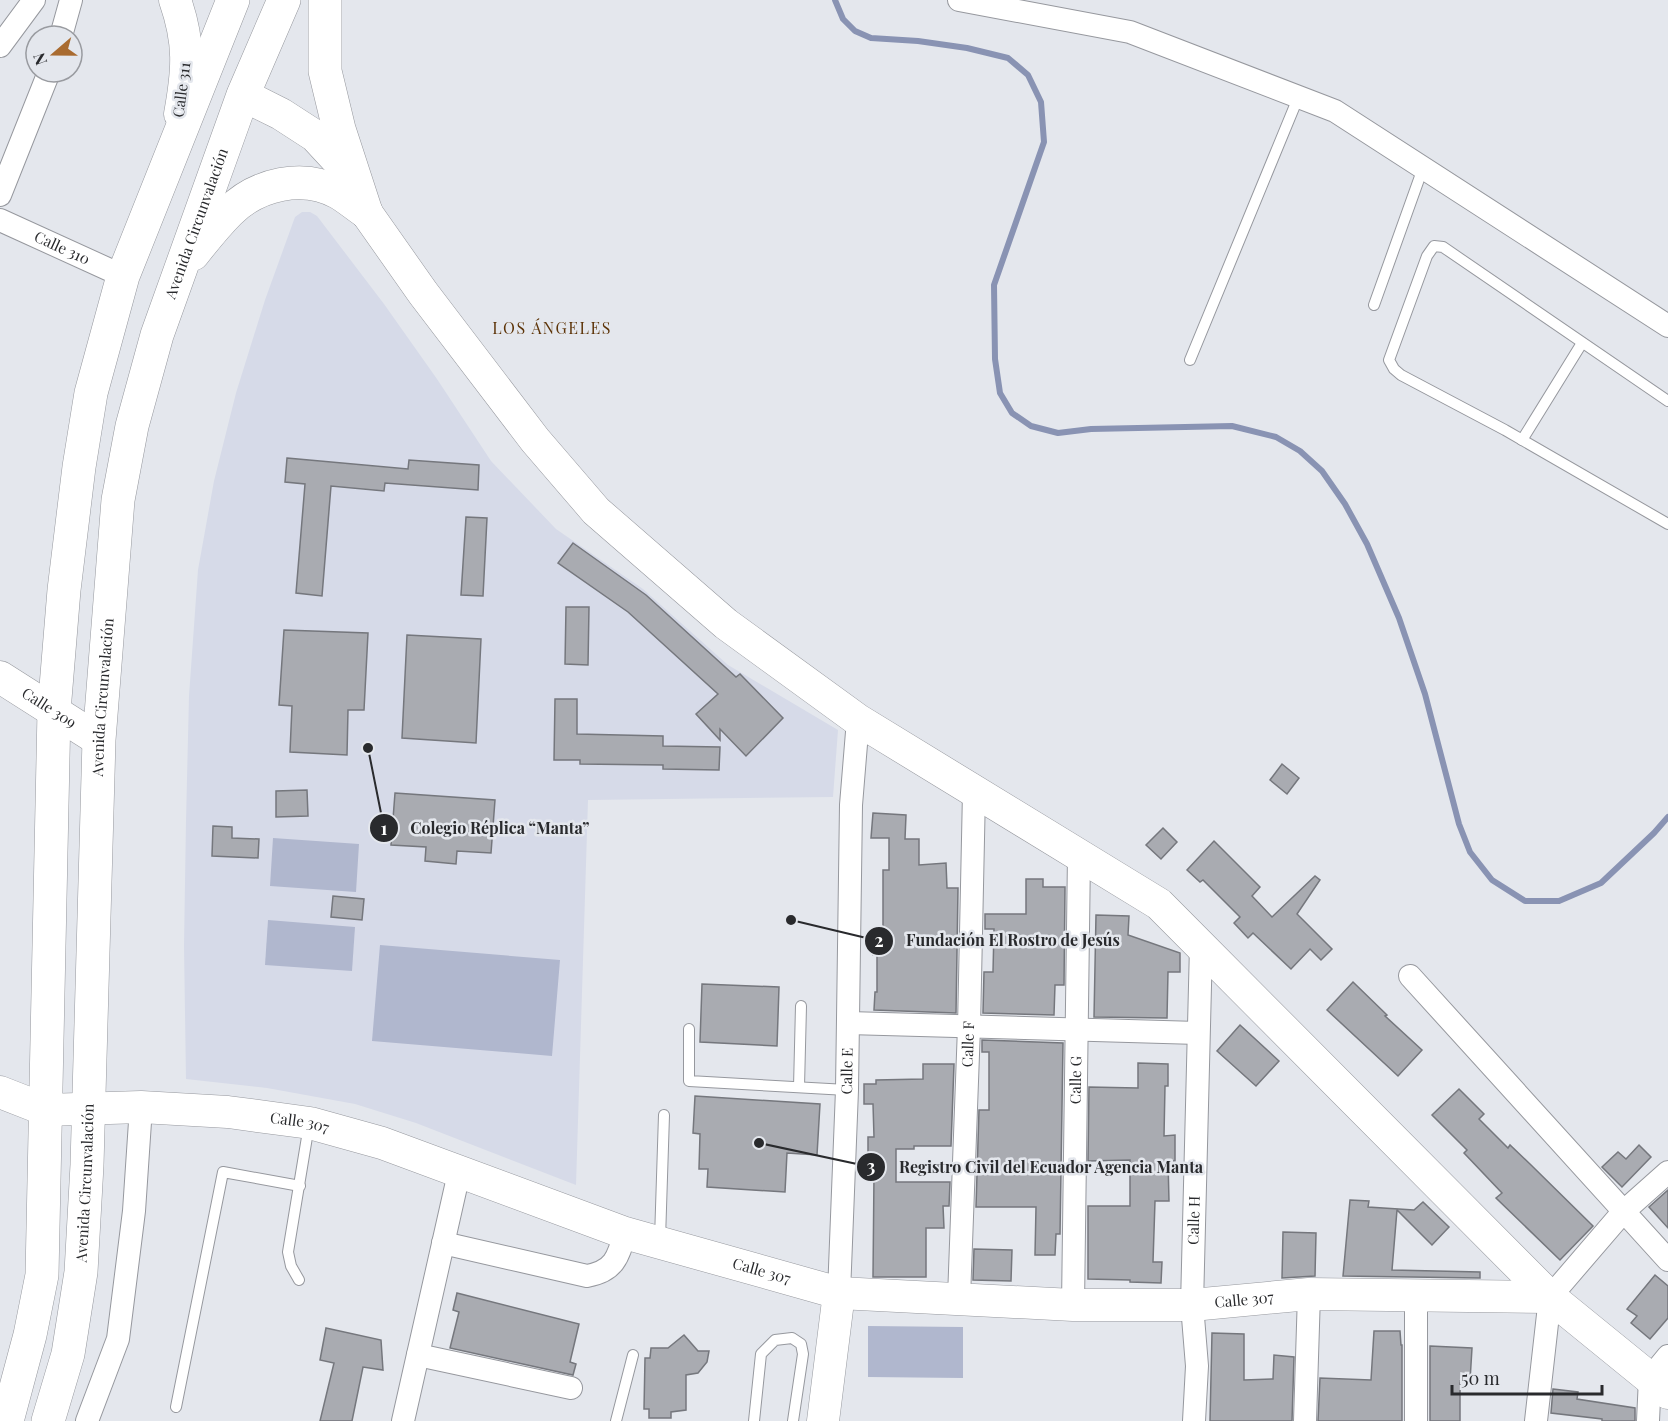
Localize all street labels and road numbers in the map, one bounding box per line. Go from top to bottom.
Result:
street label: Calle 311 [168,61,194,119]
street label: Avenida Circunvalación [159,145,232,302]
street label: Calle 310 [31,226,93,269]
street label: Avenida Circunvalación [87,617,118,778]
street label: Calle 309 [18,682,81,732]
street label: Calle F [957,1020,978,1068]
street label: Calle E [836,1048,857,1095]
street label: Calle G [1065,1055,1085,1104]
street label: Avenida Circunvalación [71,1103,98,1264]
street label: Calle 307 [269,1107,332,1137]
street label: Calle H [1183,1196,1204,1245]
street label: Calle 307 [730,1253,793,1288]
street label: Calle 307 [1213,1286,1274,1312]

